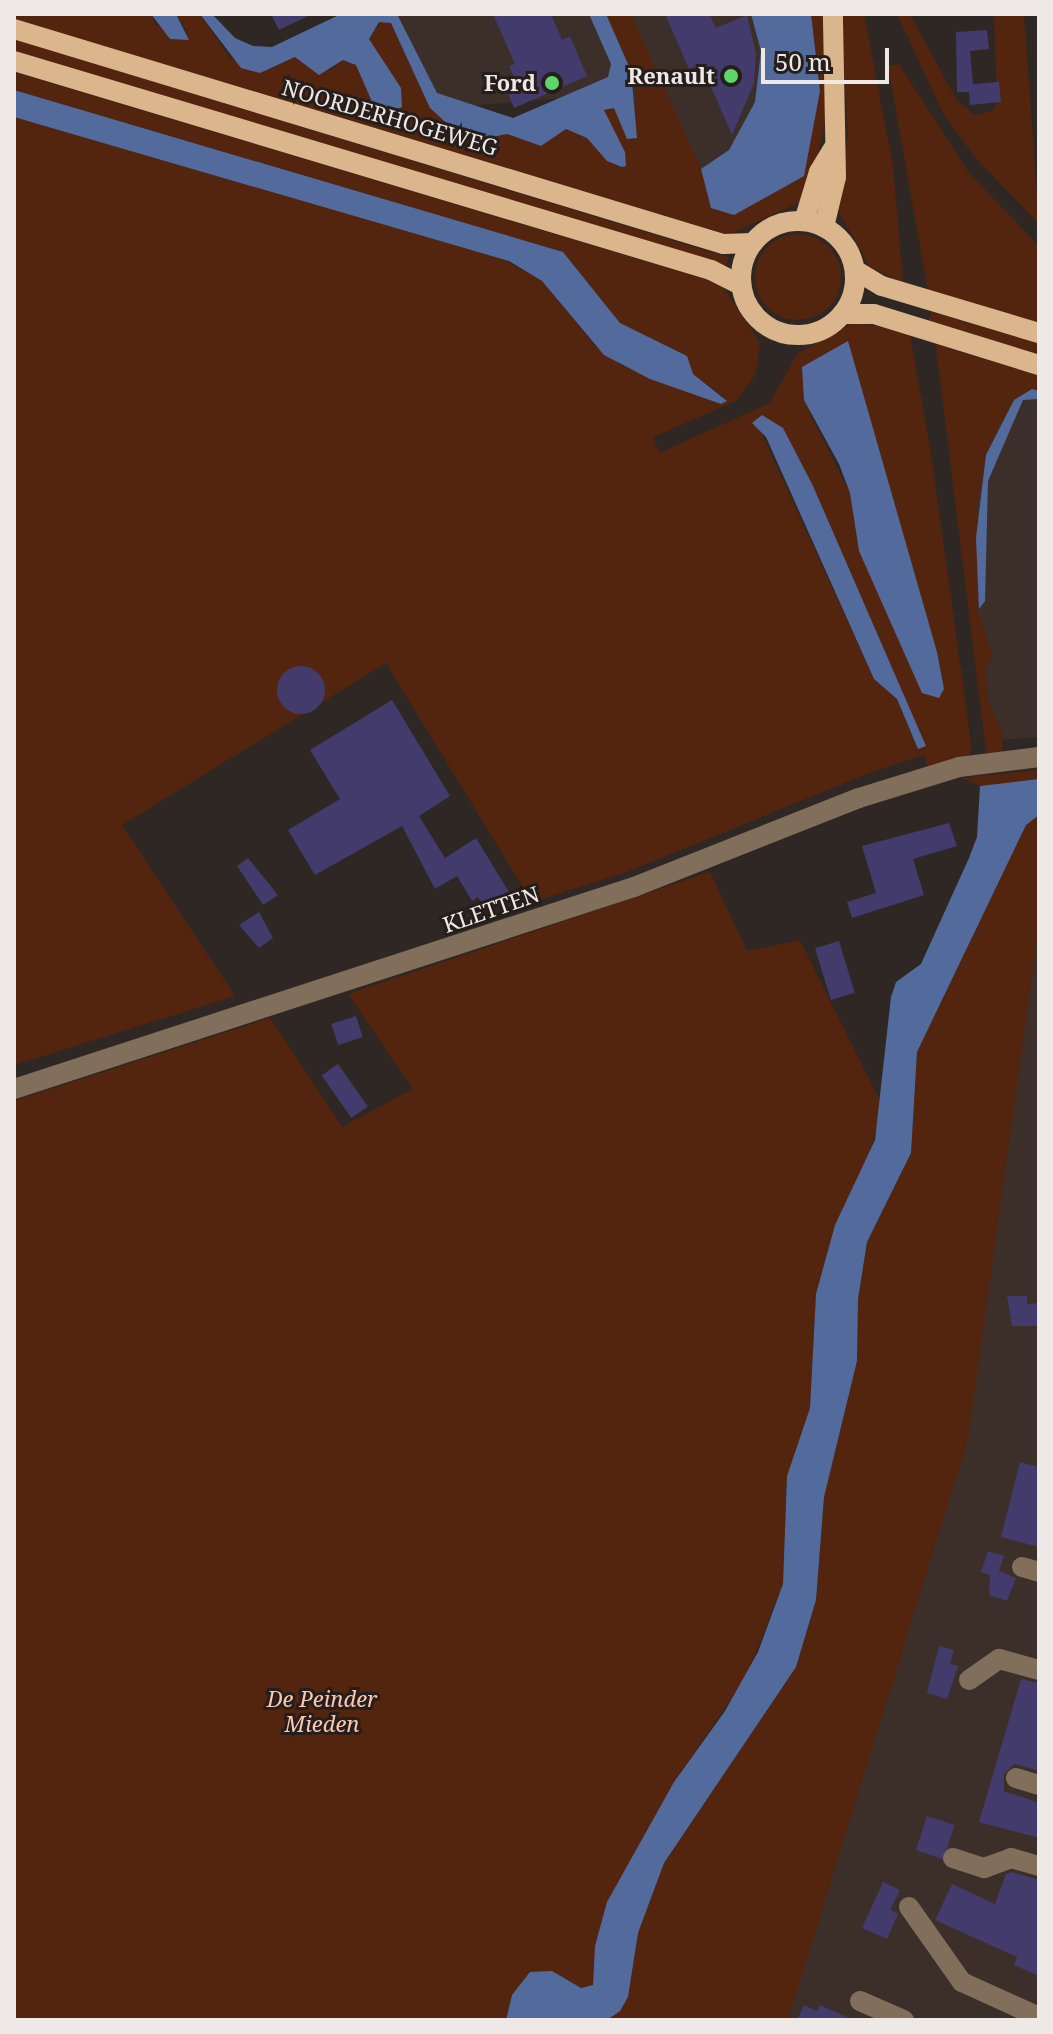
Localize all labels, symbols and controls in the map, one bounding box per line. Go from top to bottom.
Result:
scale bar [765,32,893,82]
text: 50 m [775,45,831,78]
place label: Renault [628,63,715,89]
marker: Renault [722,67,740,85]
place label: Ford [484,70,536,96]
street label: NOORDERHOGEWEG [279,74,501,160]
marker: Ford [543,74,561,92]
street label: KLETTEN [439,880,543,938]
park label: De Peinder Mieden [267,1685,377,1736]

